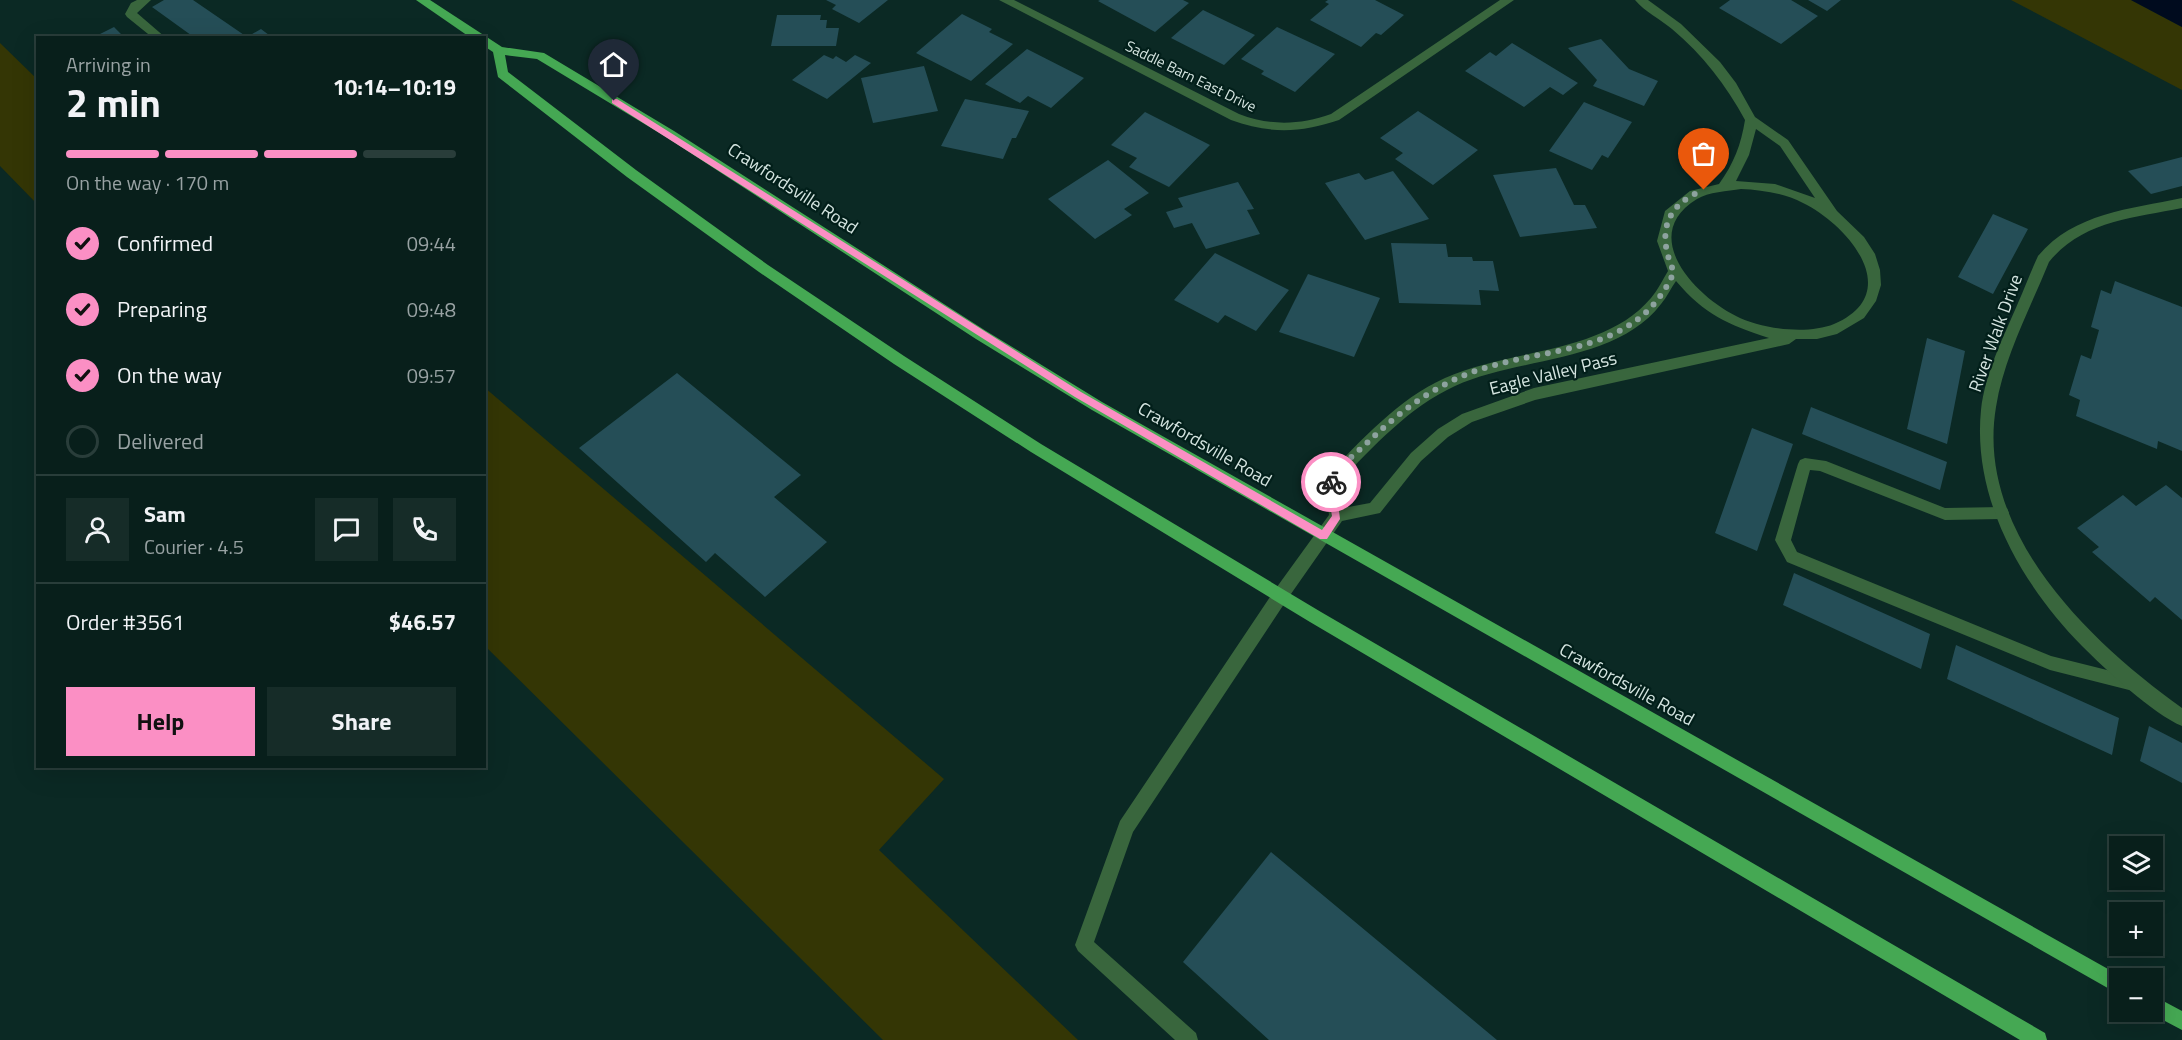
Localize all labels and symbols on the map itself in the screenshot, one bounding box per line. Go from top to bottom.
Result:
street label: Saddle Barn East Drive [1122,34,1260,118]
pin [588,39,639,101]
pin [1678,128,1729,190]
street label: Crawfordsville Road [722,136,864,240]
street label: River Walk Drive [1961,270,2029,396]
street label: Eagle Valley Pass [1486,344,1620,402]
street label: Crawfordsville Road [1133,395,1277,493]
courier [1301,452,1361,512]
street label: Crawfordsville Road [1555,636,1699,732]

